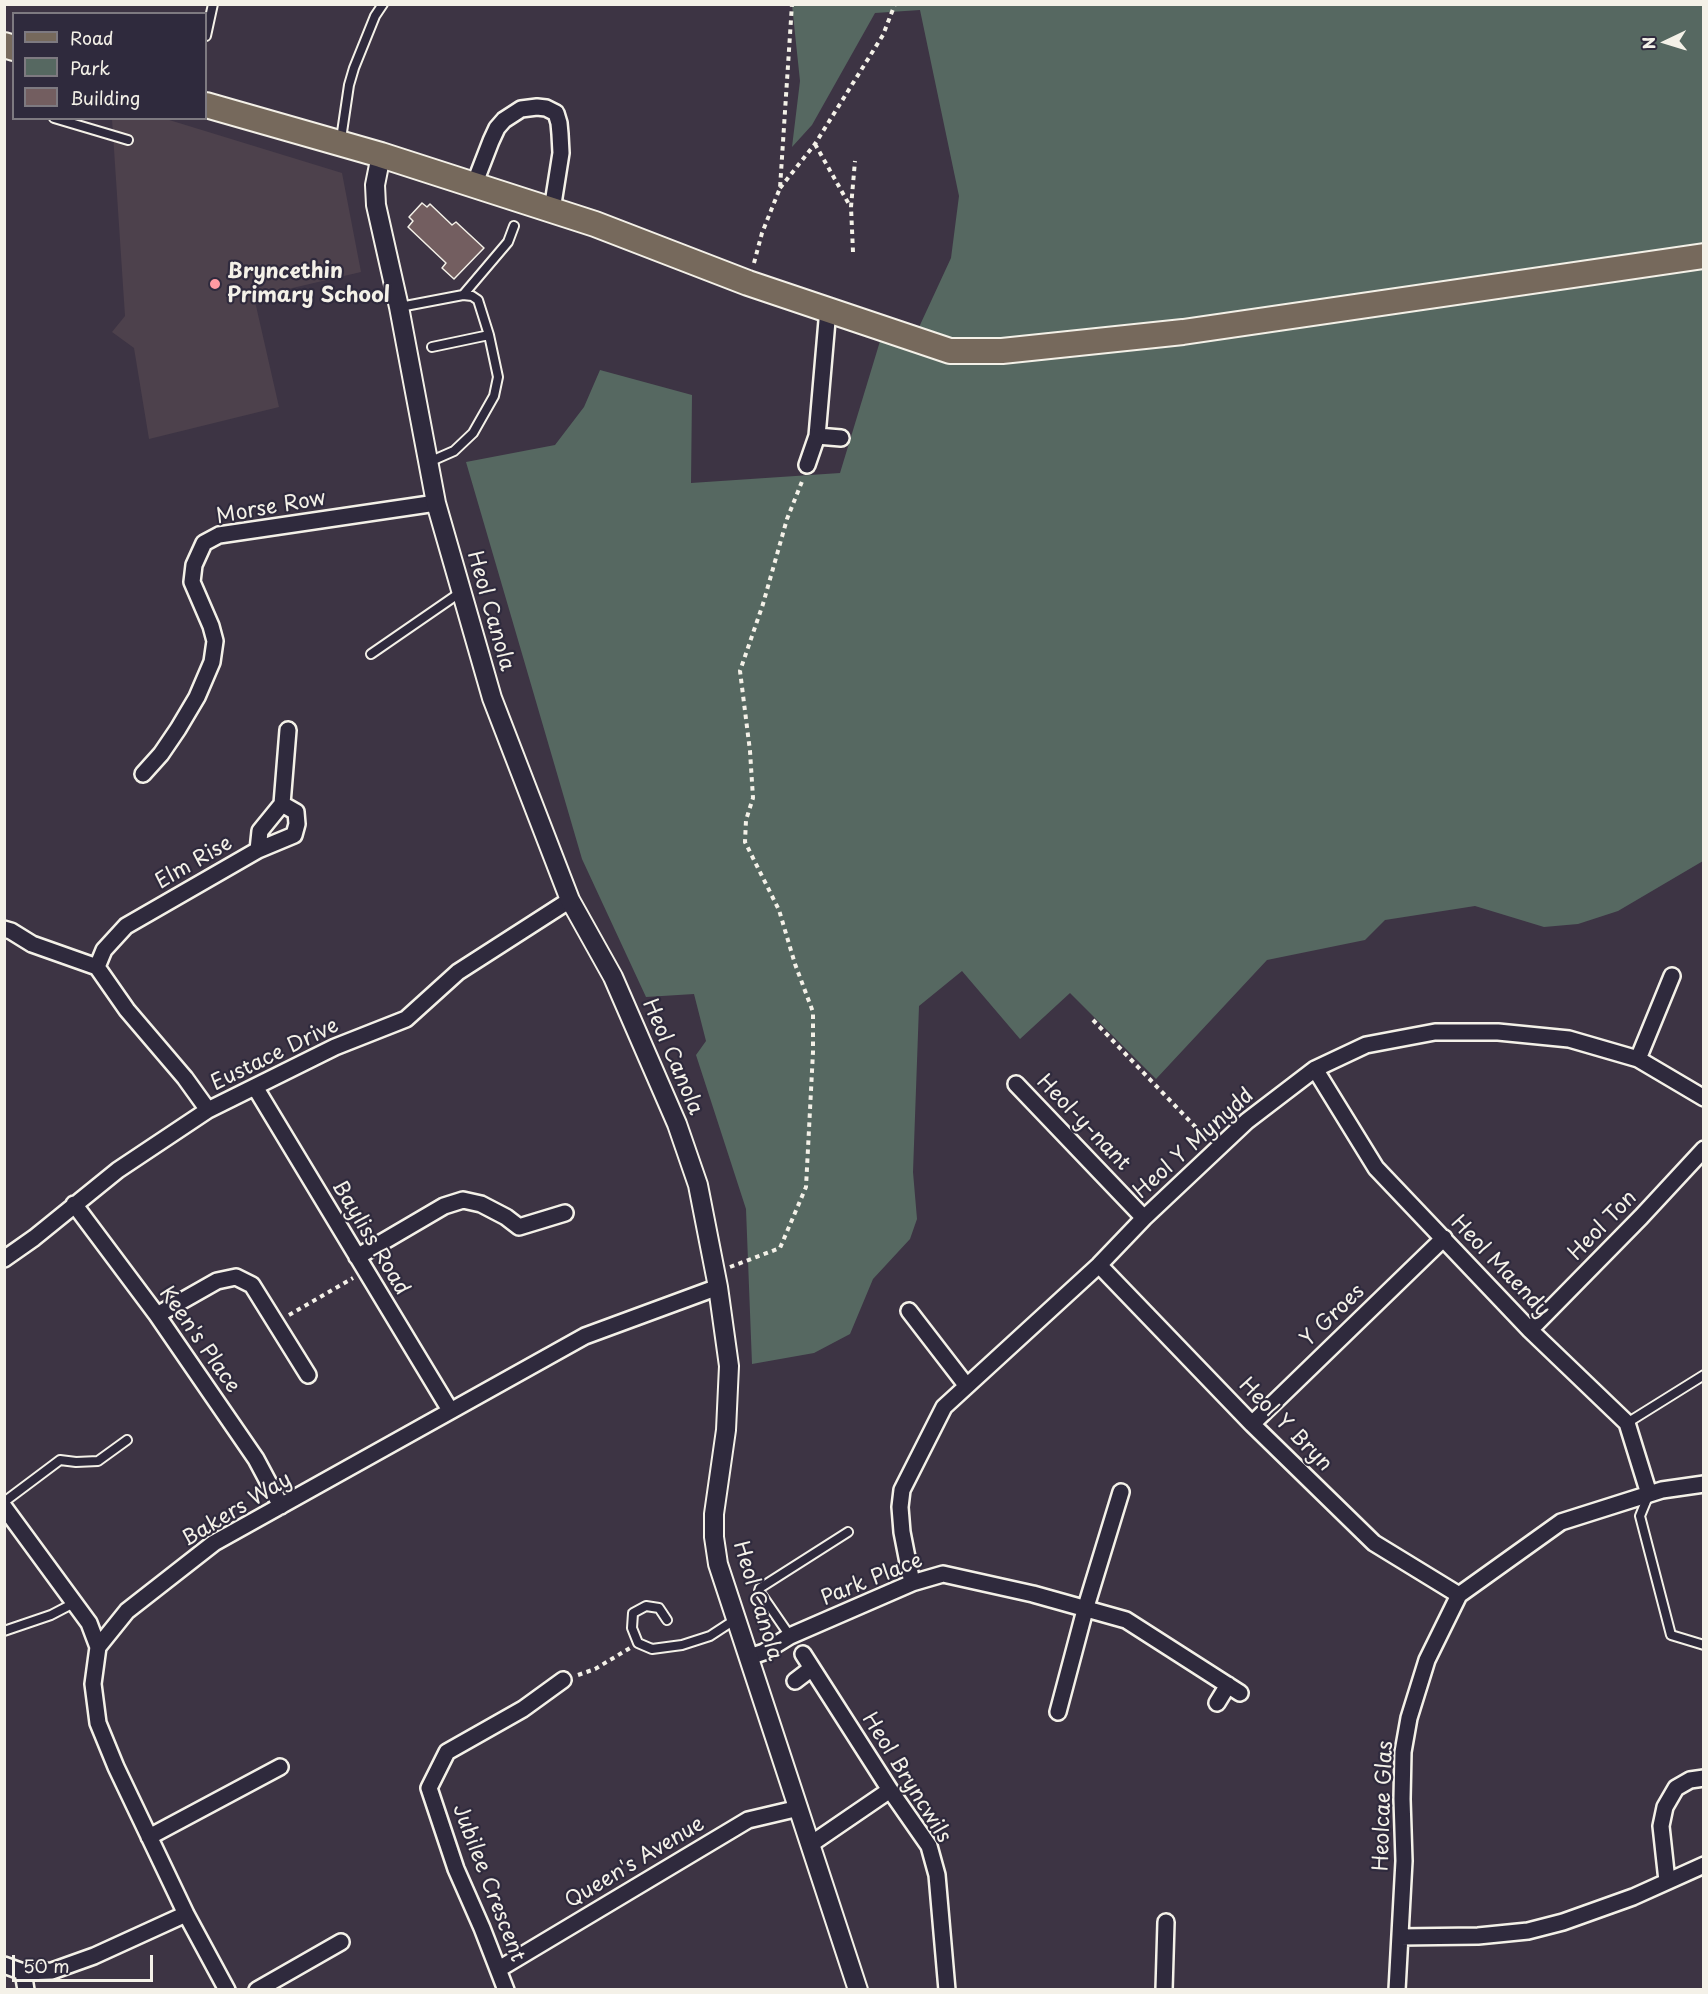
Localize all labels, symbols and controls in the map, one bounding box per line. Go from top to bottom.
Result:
legend [12,12,207,120]
north arrow [1636,12,1696,72]
text: Road [70,24,114,51]
text: N [1636,36,1660,50]
text: Park [70,54,110,81]
text: Building [70,84,140,111]
place label: Bryncethin Primary School [227,259,390,309]
marker: Bryncethin Primary School [208,277,222,291]
street label: Morse Row [214,486,328,530]
street label: Heol Canola [461,548,519,674]
street label: Elm Rise [151,831,237,895]
street label: Heol Canola [636,995,708,1119]
street label: Eustace Drive [207,1013,343,1097]
street label: Heol-y-nant [1031,1070,1135,1176]
street label: Heol Y Mynydd [1129,1083,1259,1205]
street label: Bayliss Road [326,1176,414,1300]
street label: Heol Ton [1563,1186,1643,1266]
street label: Heol Maendy [1445,1211,1555,1323]
street label: Y Groes [1296,1280,1370,1352]
street label: Keen's Place [153,1282,245,1398]
street label: Heol Y Bryn [1233,1373,1337,1477]
street label: Bakers Way [177,1467,297,1553]
street label: Heol Canola [727,1538,787,1664]
street label: Park Place [818,1548,926,1612]
street label: Heol Bryncwils [856,1708,956,1848]
street label: Heolcae Glas [1369,1740,1399,1872]
street label: Jubilee Crescent [446,1801,530,1965]
street label: Queen's Avenue [561,1812,709,1914]
scale bar [15,1943,156,1981]
text: 50 m [23,1952,70,1979]

